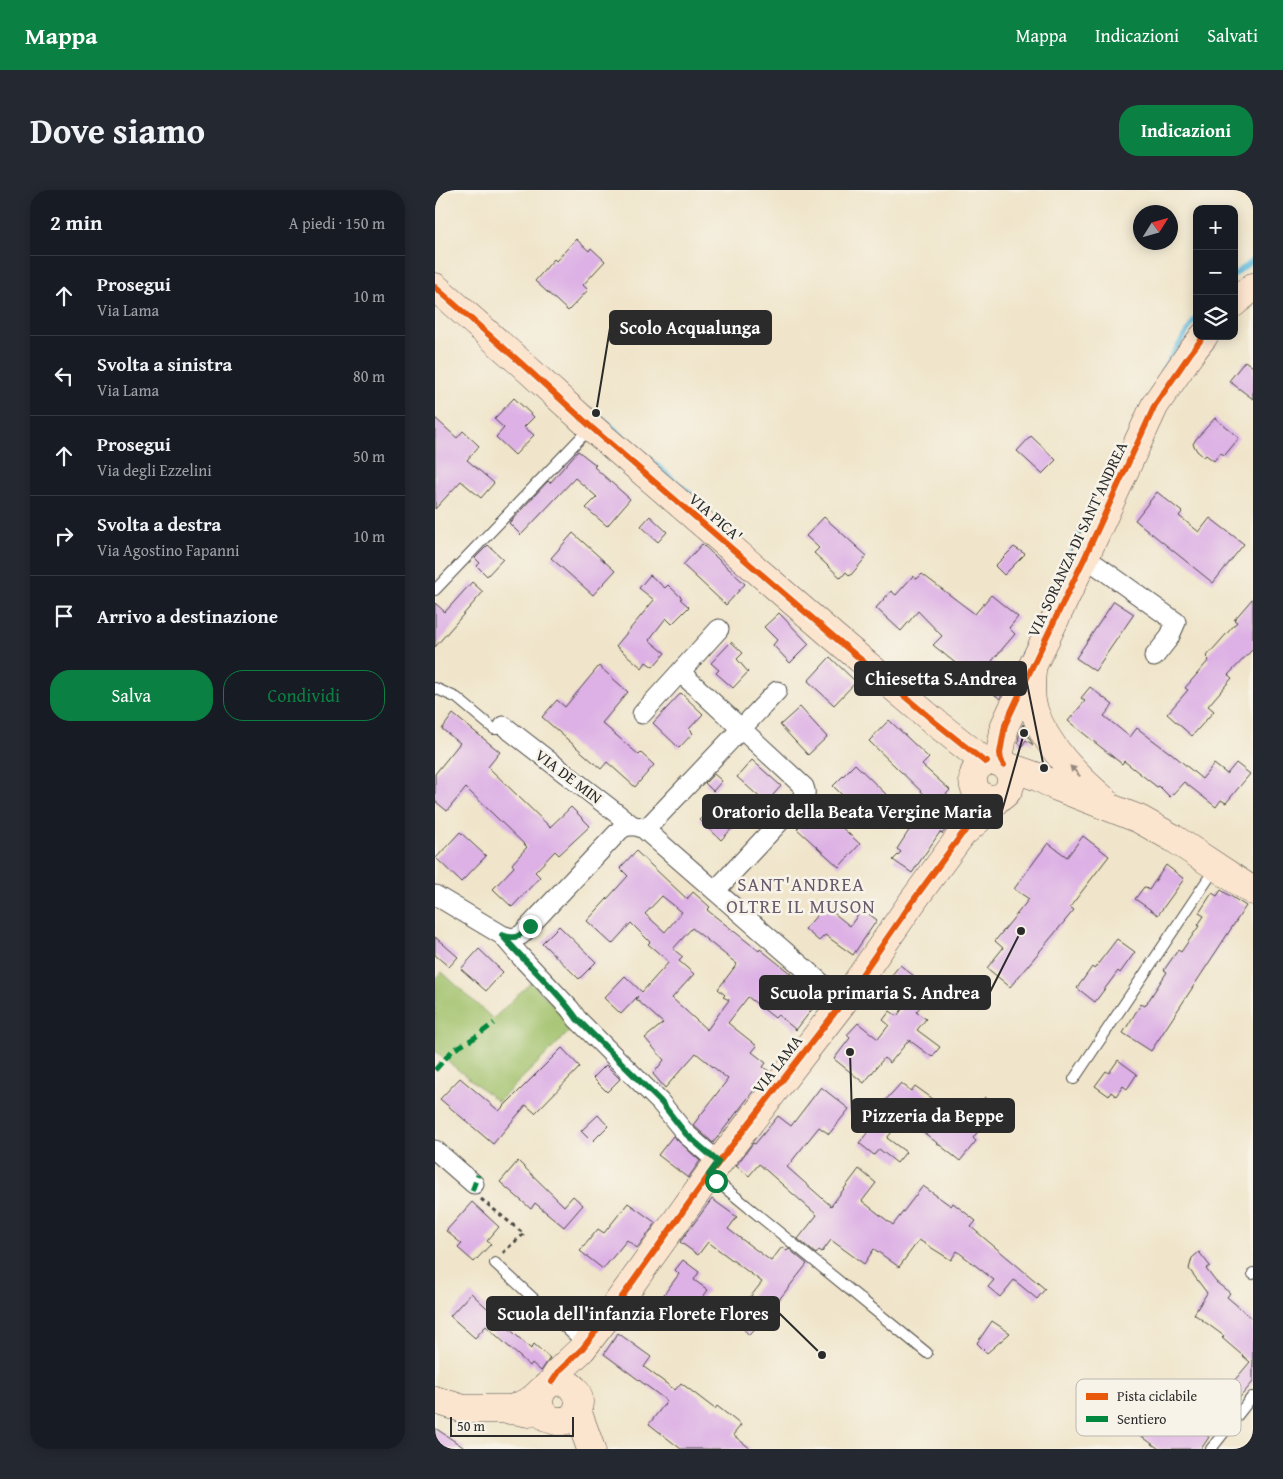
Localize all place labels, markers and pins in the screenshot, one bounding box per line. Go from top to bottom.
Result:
callout: Scolo Acqualunga [610,311,771,344]
callout: Chiesetta S.Andrea [855,662,1026,695]
callout: Oratorio della Beata Vergine Maria [703,795,1002,828]
callout: Scuola primaria S. Andrea [760,976,990,1009]
callout: Pizzeria da Beppe [852,1099,1014,1132]
callout: Scuola dell'infanzia Florete Flores [487,1297,779,1330]

